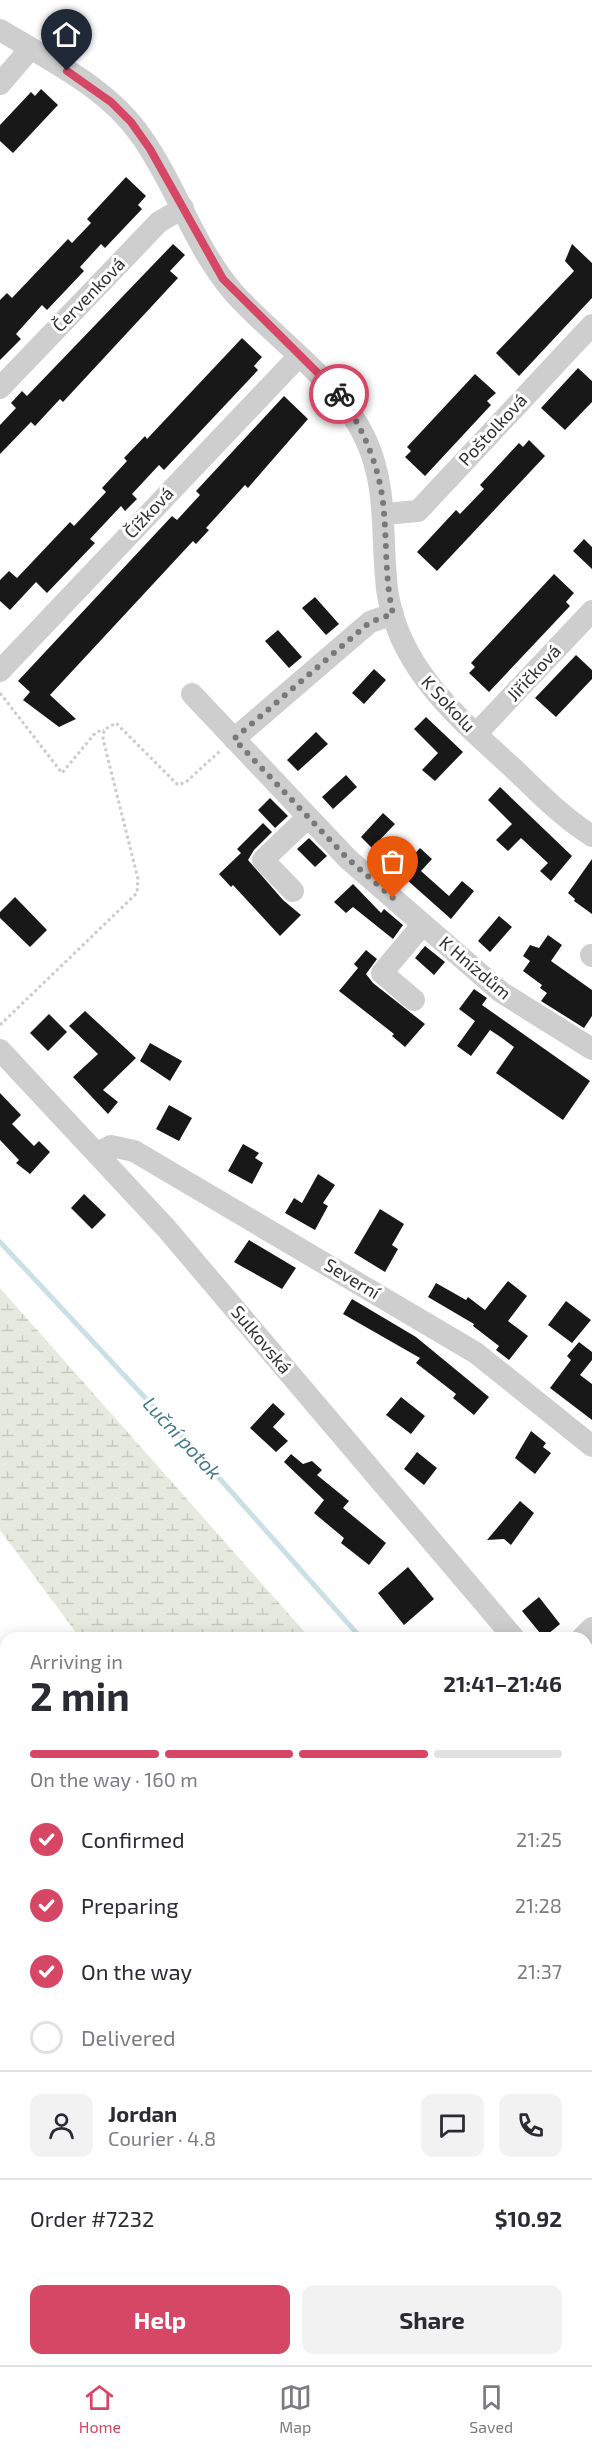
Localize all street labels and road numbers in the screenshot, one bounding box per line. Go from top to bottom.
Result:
street label: Červenková [47,252,129,336]
street label: Poštolková [453,389,531,470]
street label: Čížková [119,482,178,543]
street label: Jiřičková [502,639,565,705]
street label: K Sokolu [417,670,480,736]
street label: K Hnízdům [435,931,516,1004]
street label: Severní [321,1253,385,1304]
street label: Sulkovská [227,1301,297,1378]

